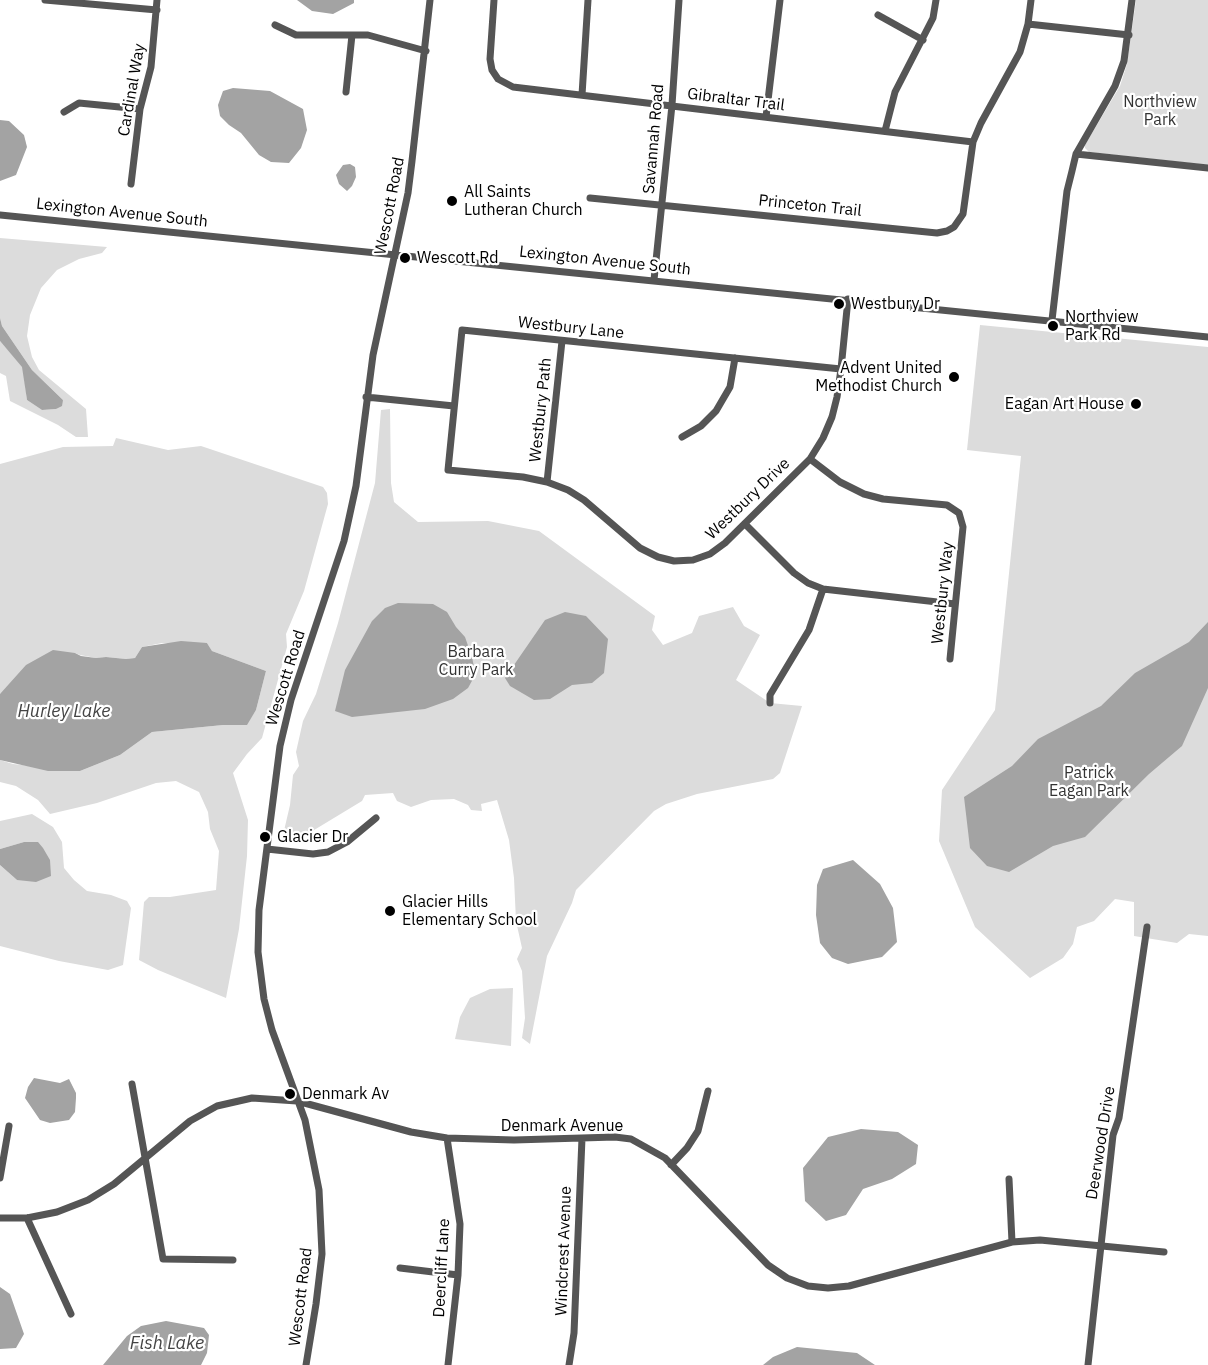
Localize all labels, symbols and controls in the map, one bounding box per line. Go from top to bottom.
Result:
street label: Cardinal Way [114,42,150,138]
street label: Savannah Road [640,83,668,195]
street label: Gibraltar Trail [686,85,786,115]
park label: Northview Park [1123,92,1197,130]
street label: Wescott Road [371,156,409,256]
place label: All Saints Lutheran Church [464,182,583,220]
street label: Princeton Trail [757,191,863,221]
street label: Lexington Avenue South [35,194,209,232]
marker: All Saints Lutheran Church [445,194,459,208]
street label: Lexington Avenue South [518,242,692,280]
place label: Wescott Rd [417,248,499,268]
marker: Wescott Rd [398,251,412,265]
place label: Westbury Dr [851,294,940,314]
marker: Westbury Dr [832,297,846,311]
place label: Northview Park Rd [1065,307,1139,345]
street label: Westbury Lane [517,313,625,343]
marker: Northview Park Rd [1046,319,1060,333]
street label: Westbury Path [526,357,556,463]
place label: Advent United Methodist Church [815,358,942,396]
marker: Advent United Methodist Church [947,370,961,384]
place label: Eagan Art House [1005,394,1124,414]
marker: Eagan Art House [1129,397,1143,411]
street label: Westbury Drive [702,454,794,544]
street label: Westbury Way [928,541,958,645]
street label: Wescott Road [262,628,310,728]
park label: Barbara Curry Park [438,642,514,680]
water label: Hurley Lake [18,701,110,723]
park label: Patrick Eagan Park [1049,763,1129,801]
place label: Glacier Dr [277,827,348,847]
marker: Glacier Dr [258,830,272,844]
place label: Glacier Hills Elementary School [402,892,537,930]
marker: Glacier Hills Elementary School [383,904,397,918]
place label: Denmark Av [302,1084,389,1104]
street label: Deerwood Drive [1083,1085,1119,1201]
marker: Denmark Av [283,1087,297,1101]
street label: Denmark Avenue [501,1116,623,1136]
street label: Windcrest Avenue [552,1186,576,1316]
street label: Deercliff Lane [430,1218,454,1318]
street label: Wescott Road [285,1247,317,1347]
water label: Fish Lake [130,1333,204,1355]

